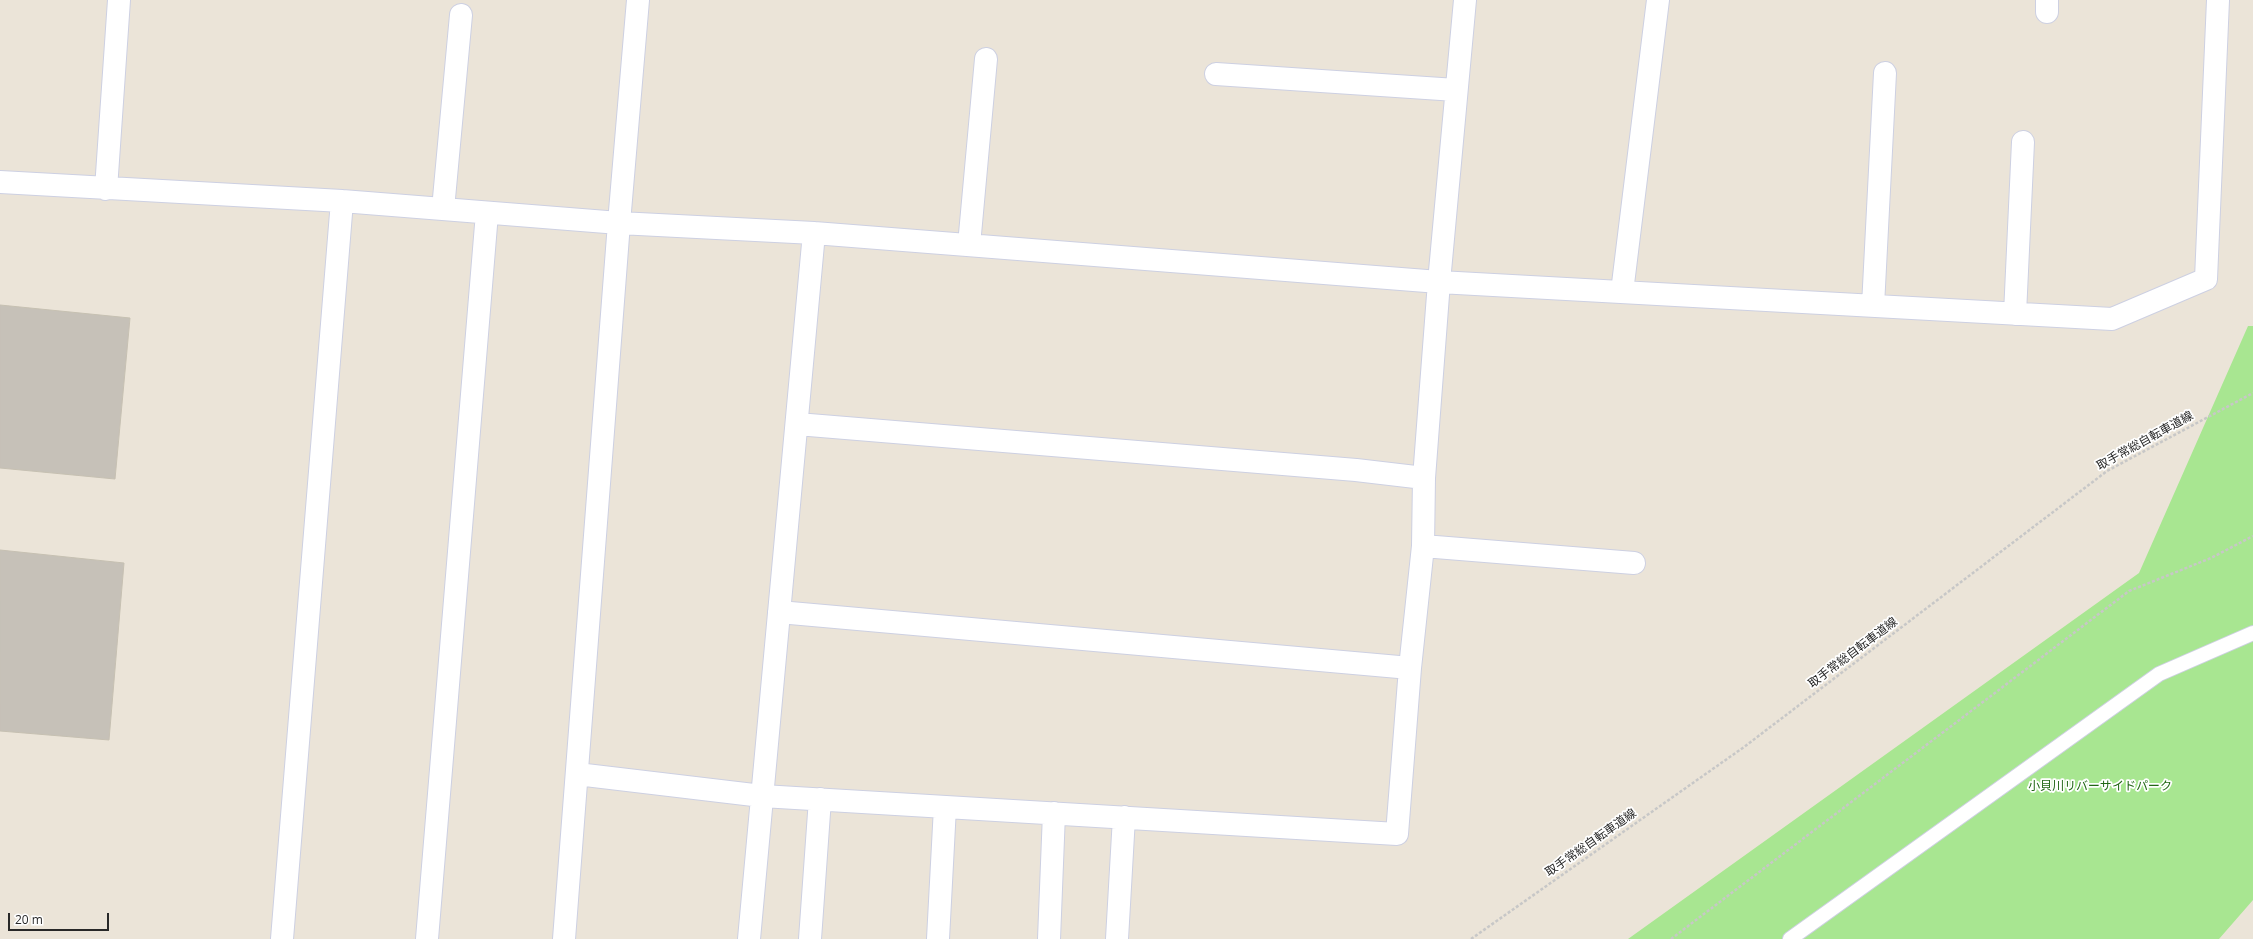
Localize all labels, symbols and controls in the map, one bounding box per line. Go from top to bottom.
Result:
street label: 取手常総自転車道線 [2094,409,2196,473]
street label: 取手常総自転車道線 [1806,615,1900,691]
park label: 小貝川リバーサイドパーク [2028,780,2172,794]
street label: 取手常総自転車道線 [1543,806,1639,880]
scale bar [10,905,111,931]
text: 20 m [15,911,43,928]

